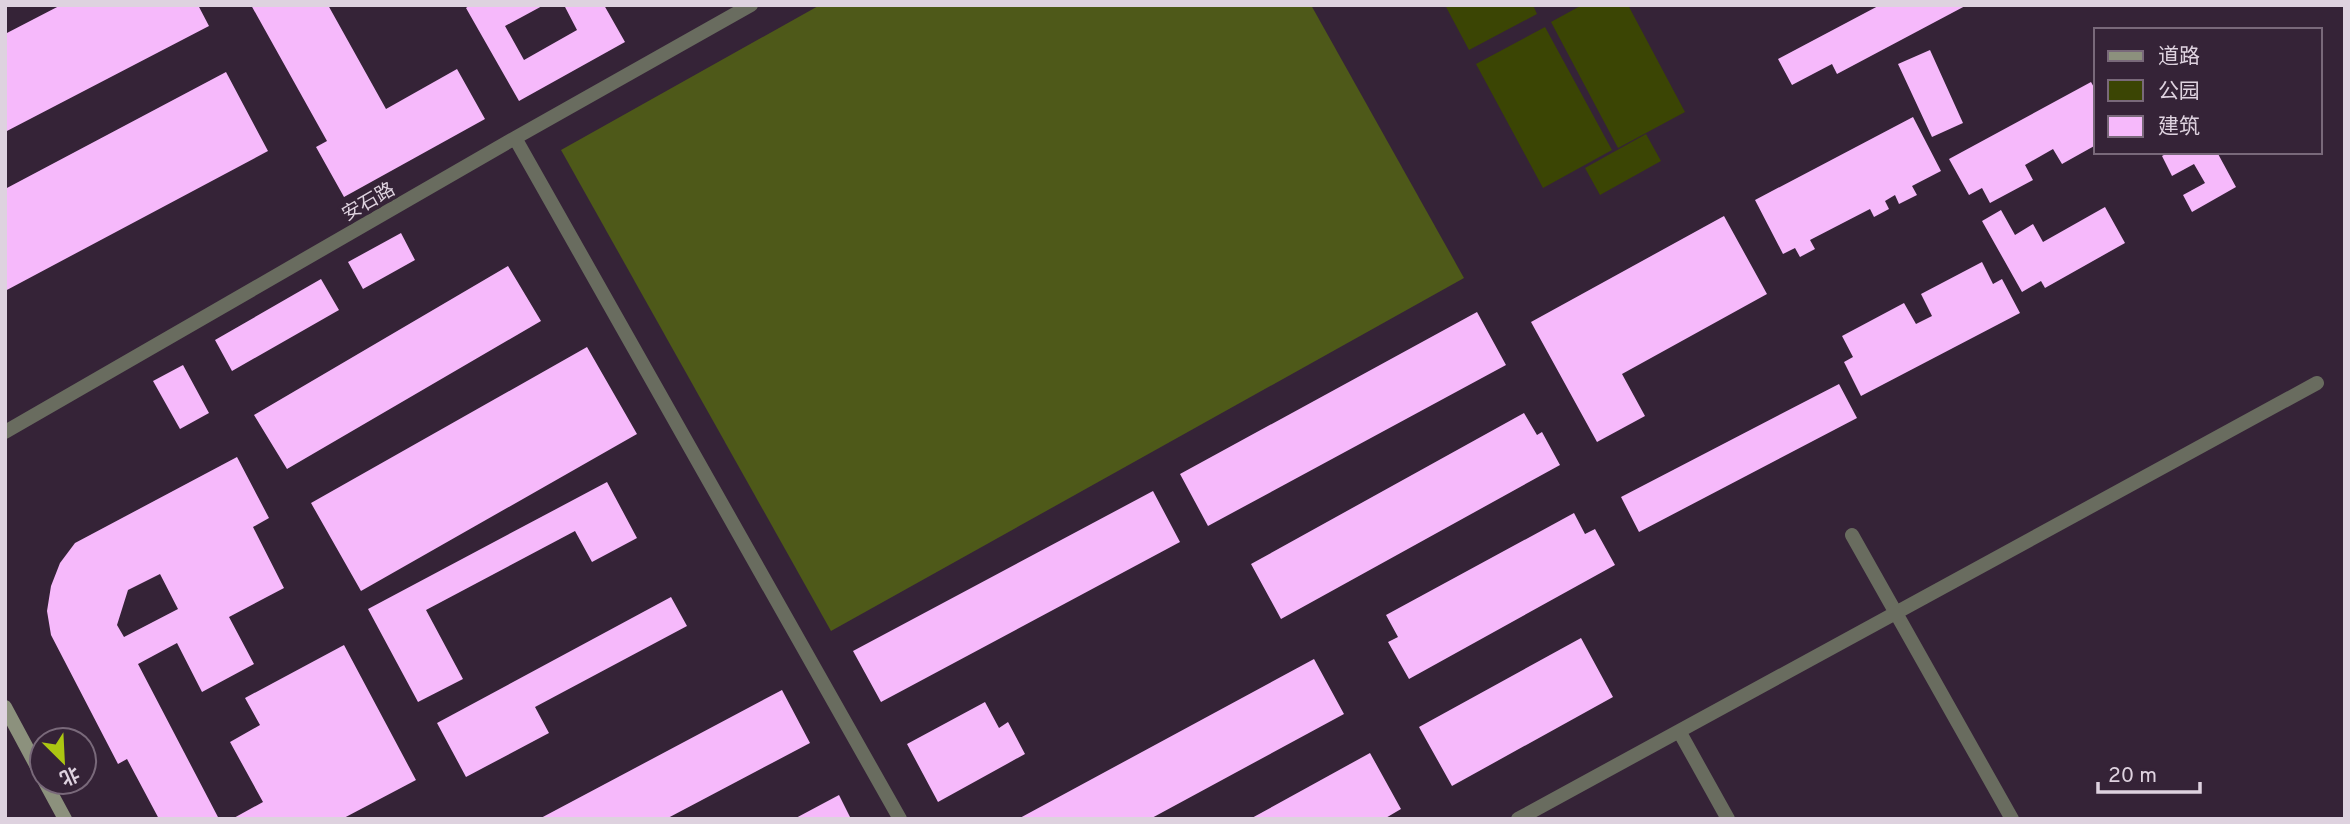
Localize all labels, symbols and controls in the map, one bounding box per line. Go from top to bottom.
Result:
legend [2094,28,2322,154]
text: 道路 [2158,44,2200,71]
text: 公园 [2158,79,2200,106]
text: 建筑 [2158,114,2200,141]
street label: 安石路 [338,178,400,227]
north arrow [28,726,98,796]
scale bar [2098,750,2200,794]
text: 北 [56,760,83,790]
text: 20 m [2108,763,2157,790]

